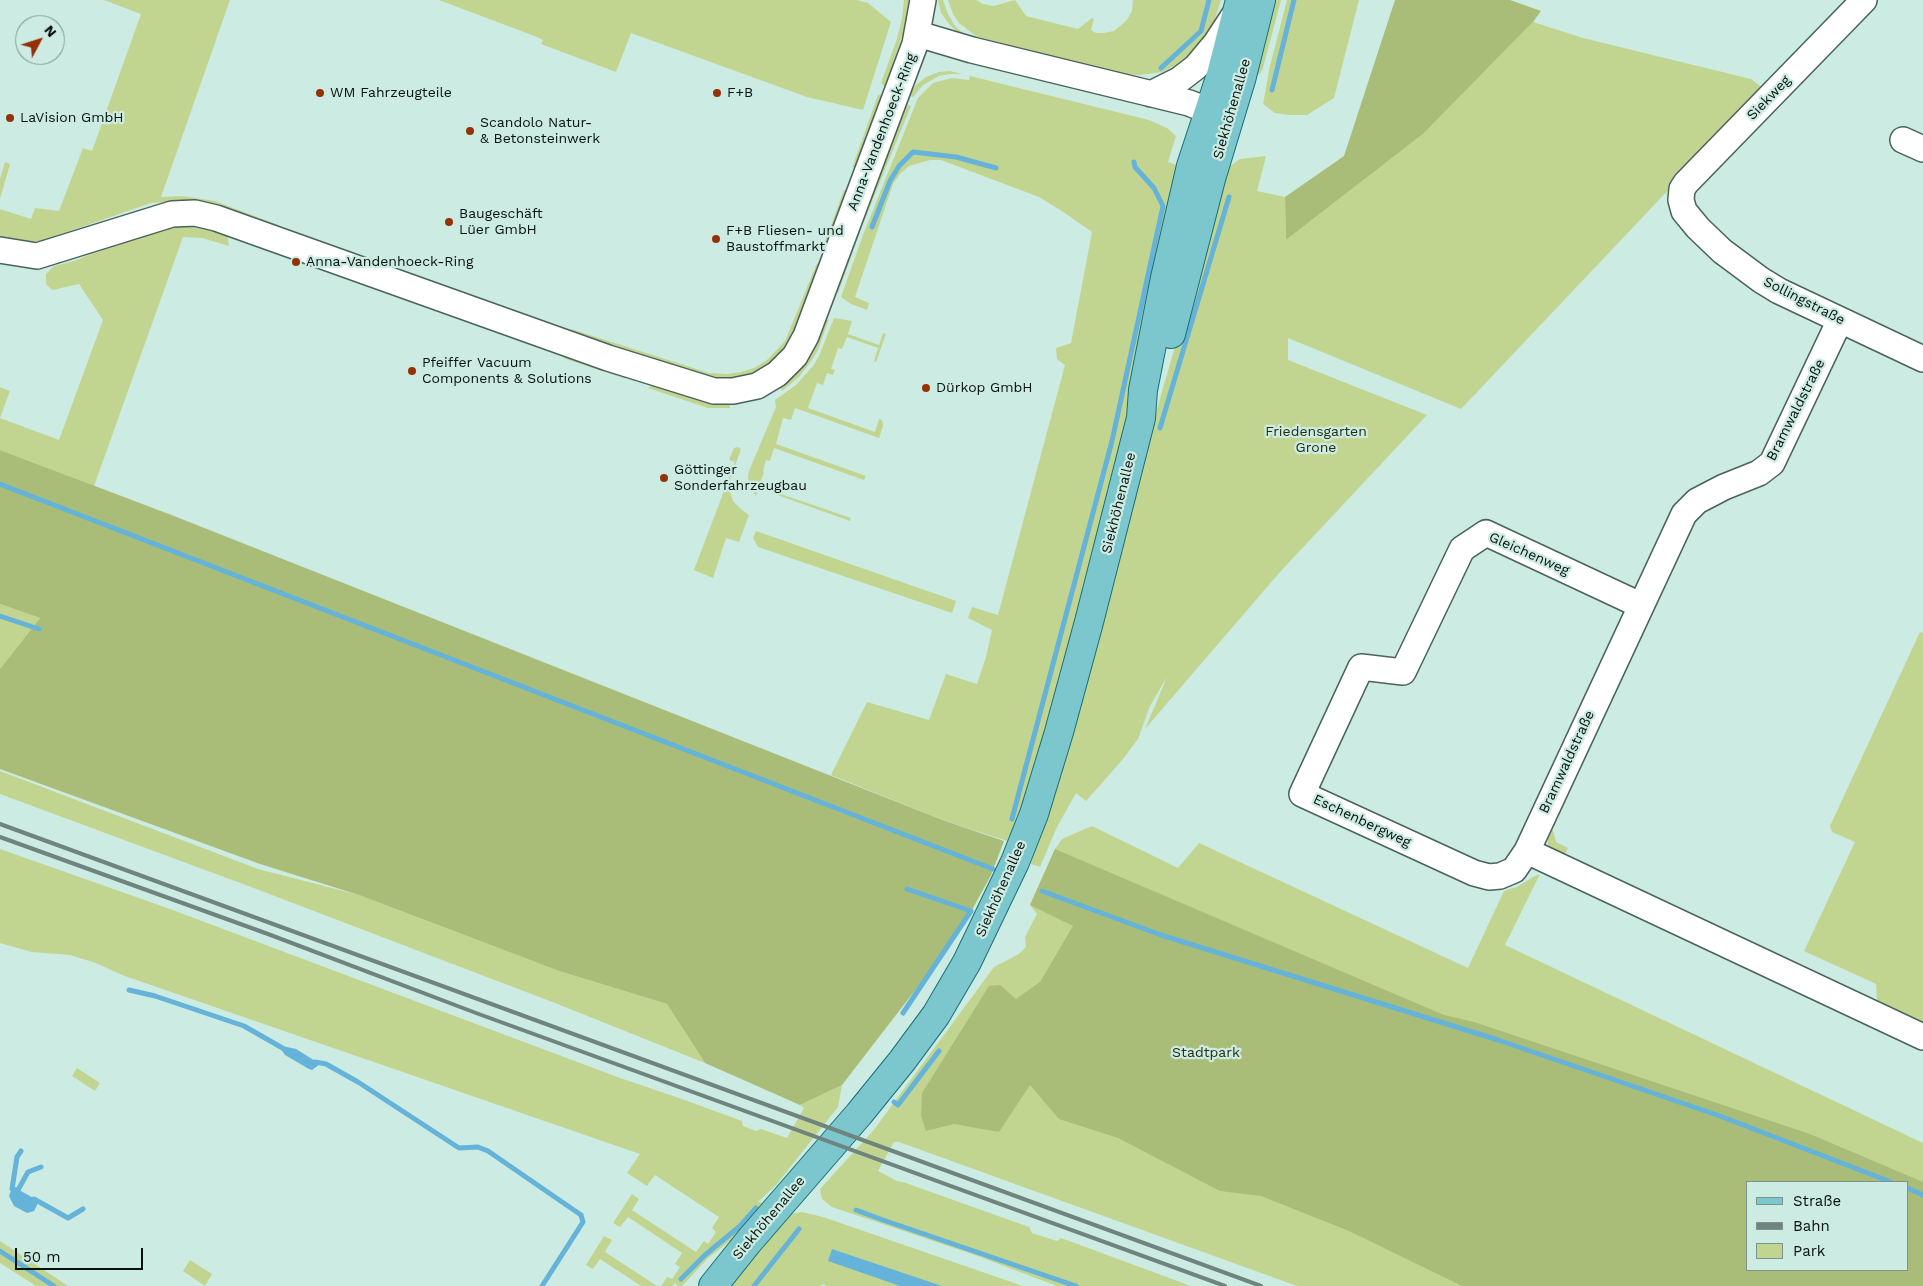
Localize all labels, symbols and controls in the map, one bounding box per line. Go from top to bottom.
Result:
north arrow [15,15,65,65]
text: N [41,22,60,40]
street label: Anna-Vandenhoeck-Ring [844,51,920,213]
street label: Siekhöhenallee [1210,57,1254,161]
street label: Siekweg [1744,72,1794,124]
place label: WM Fahrzeugteile [330,85,452,101]
place label: F+B [727,85,753,101]
marker: WM Fahrzeugteile [314,87,326,99]
marker: F+B [711,87,723,99]
place label: LaVision GmbH [20,110,124,126]
marker: LaVision GmbH [4,112,16,124]
place label: Scandolo Natur- & Betonsteinwerk [480,115,600,148]
marker: Scandolo Natur- & Betonsteinwerk [464,125,476,137]
place label: Baugeschäft Lüer GmbH [459,206,543,238]
marker: Baugeschäft Lüer GmbH [443,216,455,228]
place label: F+B Fliesen- und Baustoffmarkt [726,223,844,256]
marker: F+B Fliesen- und Baustoffmarkt [710,233,722,245]
place label: Anna-Vandenhoeck-Ring [306,254,473,270]
marker: Anna-Vandenhoeck-Ring [290,256,302,268]
street label: Sollingstraße [1760,273,1848,329]
place label: Pfeiffer Vacuum Components & Solutions [422,355,592,388]
street label: Bramwaldstraße [1763,356,1829,464]
marker: Pfeiffer Vacuum Components & Solutions [406,365,418,377]
place label: Dürkop GmbH [936,380,1032,396]
marker: Dürkop GmbH [920,382,932,394]
park label: Friedensgarten Grone [1265,424,1367,457]
street label: Siekhöhenallee [1098,451,1140,555]
place label: Göttinger Sonderfahrzeugbau [674,462,807,494]
marker: Göttinger Sonderfahrzeugbau [658,472,670,484]
street label: Gleichenweg [1486,529,1572,579]
street label: Bramwaldstraße [1536,708,1598,816]
street label: Eschenbergweg [1310,791,1414,851]
street label: Siekhöhenallee [972,838,1030,940]
park label: Stadtpark [1172,1045,1240,1061]
street label: Siekhöhenallee [729,1173,809,1263]
legend [1746,1181,1908,1271]
text: Straße [1793,1192,1841,1210]
text: Bahn [1793,1217,1830,1235]
scale bar [18,1238,145,1270]
text: Park [1793,1242,1825,1260]
text: 50 m [23,1248,60,1266]

